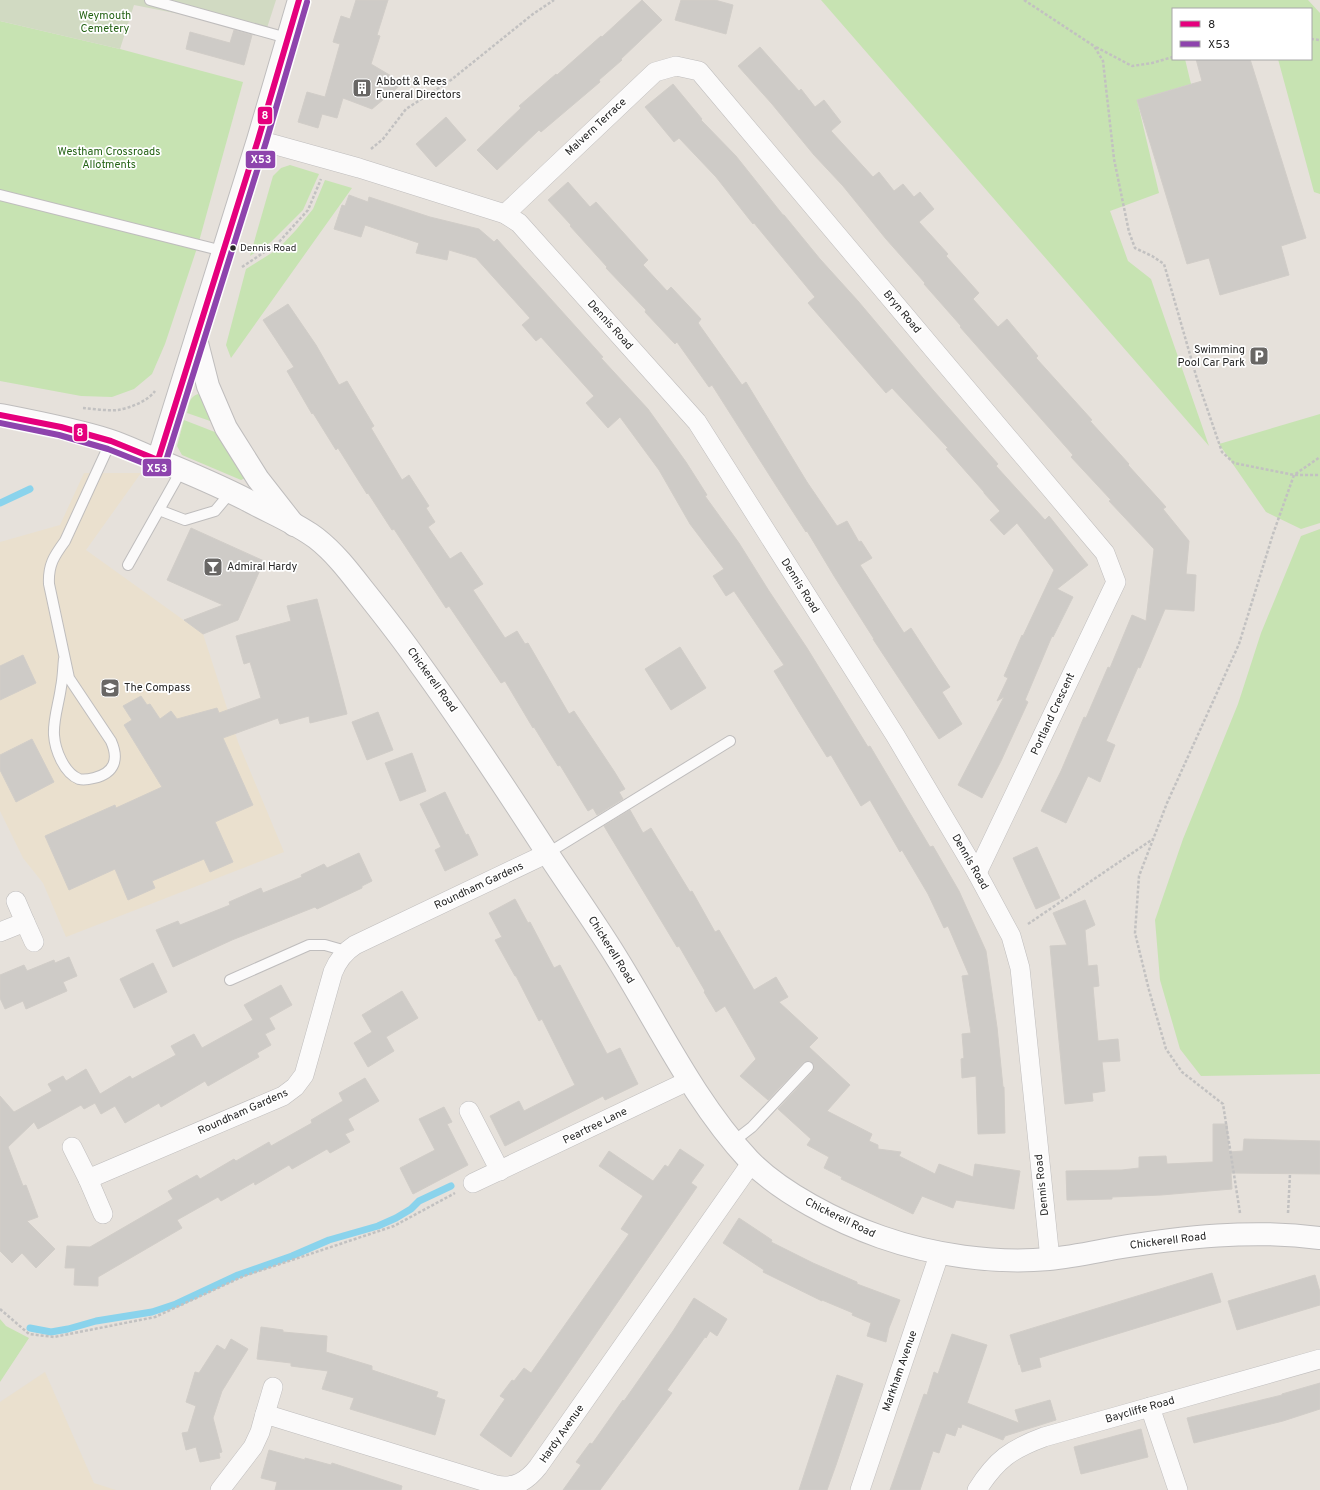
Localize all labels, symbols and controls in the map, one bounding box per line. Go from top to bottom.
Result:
legend [1172,8,1312,60]
park label: Weymouth Cemetery [79,9,131,36]
text: 8 [1208,17,1215,33]
text: X53 [1208,37,1230,53]
place label: Abbott & Rees Funeral Directors [376,75,461,102]
building icon: Abbott & Rees Funeral Directors [351,77,373,99]
street label: Malvern Terrace [563,95,630,159]
line badge: 8 [257,106,273,125]
text: 8 [262,109,269,123]
park label: Westham Crossroads Allotments [58,145,160,172]
line badge: X53 [245,150,276,169]
text: X53 [251,153,271,167]
place label: Dennis Road [240,242,296,255]
marker: Dennis Road [228,243,238,253]
street label: Bryn Road [880,288,924,336]
street label: Dennis Road [584,297,636,353]
place label: Swimming Pool Car Park [1178,343,1245,370]
parking icon: Swimming Pool Car Park [1248,345,1270,367]
line badge: 8 [73,423,88,442]
text: 8 [77,426,84,440]
line badge: X53 [142,458,172,477]
text: X53 [147,462,167,476]
bar icon: Admiral Hardy [202,556,224,578]
street label: Dennis Road [778,556,822,616]
place label: Admiral Hardy [227,560,297,574]
street label: Chickerell Road [404,645,460,715]
street label: Portland Crescent [1028,671,1078,757]
school or university icon: The Compass [99,677,121,699]
place label: The Compass [124,681,190,695]
street label: Dennis Road [948,832,992,892]
street label: Roundham Gardens [432,859,526,913]
street label: Chickerell Road [585,914,637,986]
street label: Roundham Gardens [196,1086,290,1138]
street label: Peartree Lane [561,1104,630,1148]
street label: Dennis Road [1032,1153,1052,1217]
street label: Chickerell Road [802,1195,878,1241]
street label: Chickerell Road [1129,1229,1207,1253]
street label: Markham Avenue [880,1328,920,1413]
street label: Baycliffe Road [1104,1393,1176,1427]
street label: Hardy Avenue [537,1402,587,1466]

